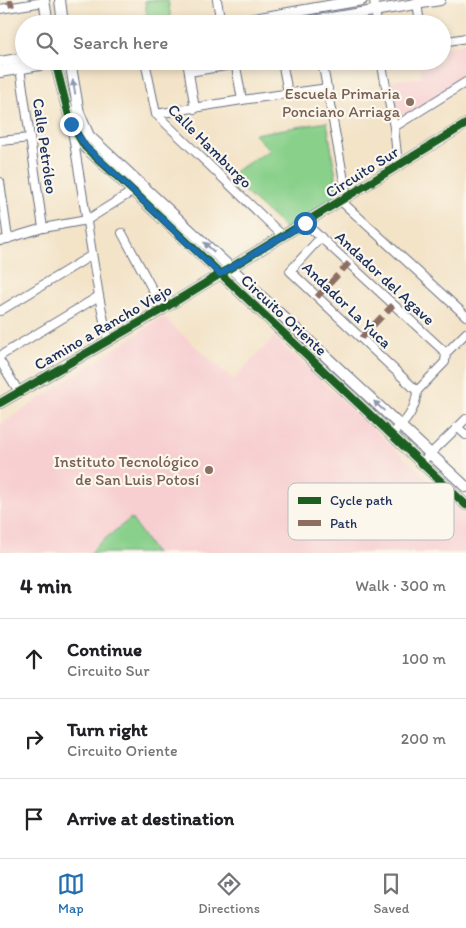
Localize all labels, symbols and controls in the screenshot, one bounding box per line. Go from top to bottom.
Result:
search box [15,15,451,70]
icon: search [33,29,61,57]
text: Search here [73,31,168,54]
one-way arrow [70,79,78,95]
place label: Escuela Primaria Ponciano Arriaga [282,84,401,121]
marker: Escuela Primaria Ponciano Arriaga [404,96,416,108]
street label: Calle Petróleo [29,97,61,195]
street label: Calle Hamburgo [164,100,256,192]
route end [60,113,83,136]
street label: Circuito Sur [322,142,403,202]
route start [294,212,317,235]
street label: Andador del Agave [331,227,439,329]
one-way arrow [202,242,215,253]
street label: Andador La Yuca [299,258,396,352]
street label: Circuito Oriente [237,270,331,360]
street label: Camino a Rancho Viejo [31,280,175,374]
one-way arrow [373,400,385,412]
place label: Instituto Tecnológico de San Luis Potosí [54,452,199,489]
marker: Instituto Tecnológico de San Luis Potosí [203,464,215,476]
legend [288,483,454,540]
text: Cycle path [330,492,393,509]
text: Path [330,515,357,532]
text: 4 min [20,573,72,598]
text: Walk · 300 m [355,576,446,595]
text: Continue [67,638,142,661]
icon: ahead [20,645,48,673]
text: 100 m [402,649,446,668]
text: Circuito Sur [67,661,150,680]
text: Turn right [67,718,148,741]
icon: right [20,725,48,753]
text: 200 m [401,729,446,748]
text: Circuito Oriente [67,741,178,760]
icon: arrive [20,805,48,833]
text: Arrive at destination [67,807,234,830]
tab: Map [57,870,85,917]
tab: Directions [198,870,260,917]
tab: Saved [373,870,409,917]

